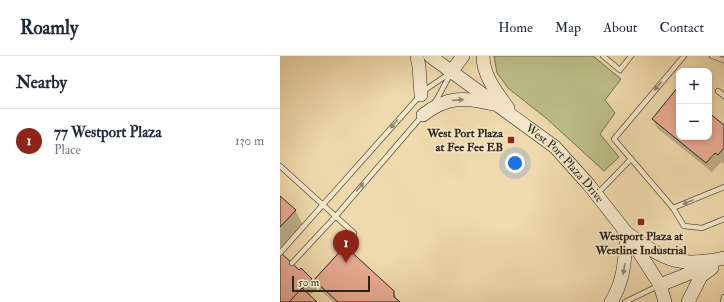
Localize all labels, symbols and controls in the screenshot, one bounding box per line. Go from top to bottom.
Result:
text: Roamly [20,16,78,40]
text: Home [498,19,533,36]
text: Map [555,19,581,36]
text: About [603,19,637,36]
text: Contact [659,19,704,36]
map controls [676,68,712,140]
button: + [676,68,712,104]
text: Nearby [16,72,67,93]
one-way arrow [654,80,663,91]
one-way arrow [452,97,464,103]
button: − [676,104,712,140]
one-way arrow [390,119,399,129]
street label: West Port Plaza Drive [522,120,607,206]
text: 77 Westport Plaza [54,123,162,142]
place label: West Port Plaza at Fee Fee EB [426,126,504,155]
text: 1 [27,133,31,149]
text: 130 m [235,133,264,149]
marker: West Port Plaza at Fee Fee EB [506,135,516,145]
text: Place [54,142,81,158]
your location [505,153,525,173]
one-way arrow [356,182,365,192]
one-way arrow [682,199,693,205]
marker: Westport Plaza at Westline Industrial [636,217,646,227]
place label: Westport Plaza at Westline Industrial [595,229,687,258]
pin: 1 [333,230,359,263]
one-way arrow [621,263,627,276]
scale bar [292,274,370,293]
text: 50 m [298,276,319,289]

